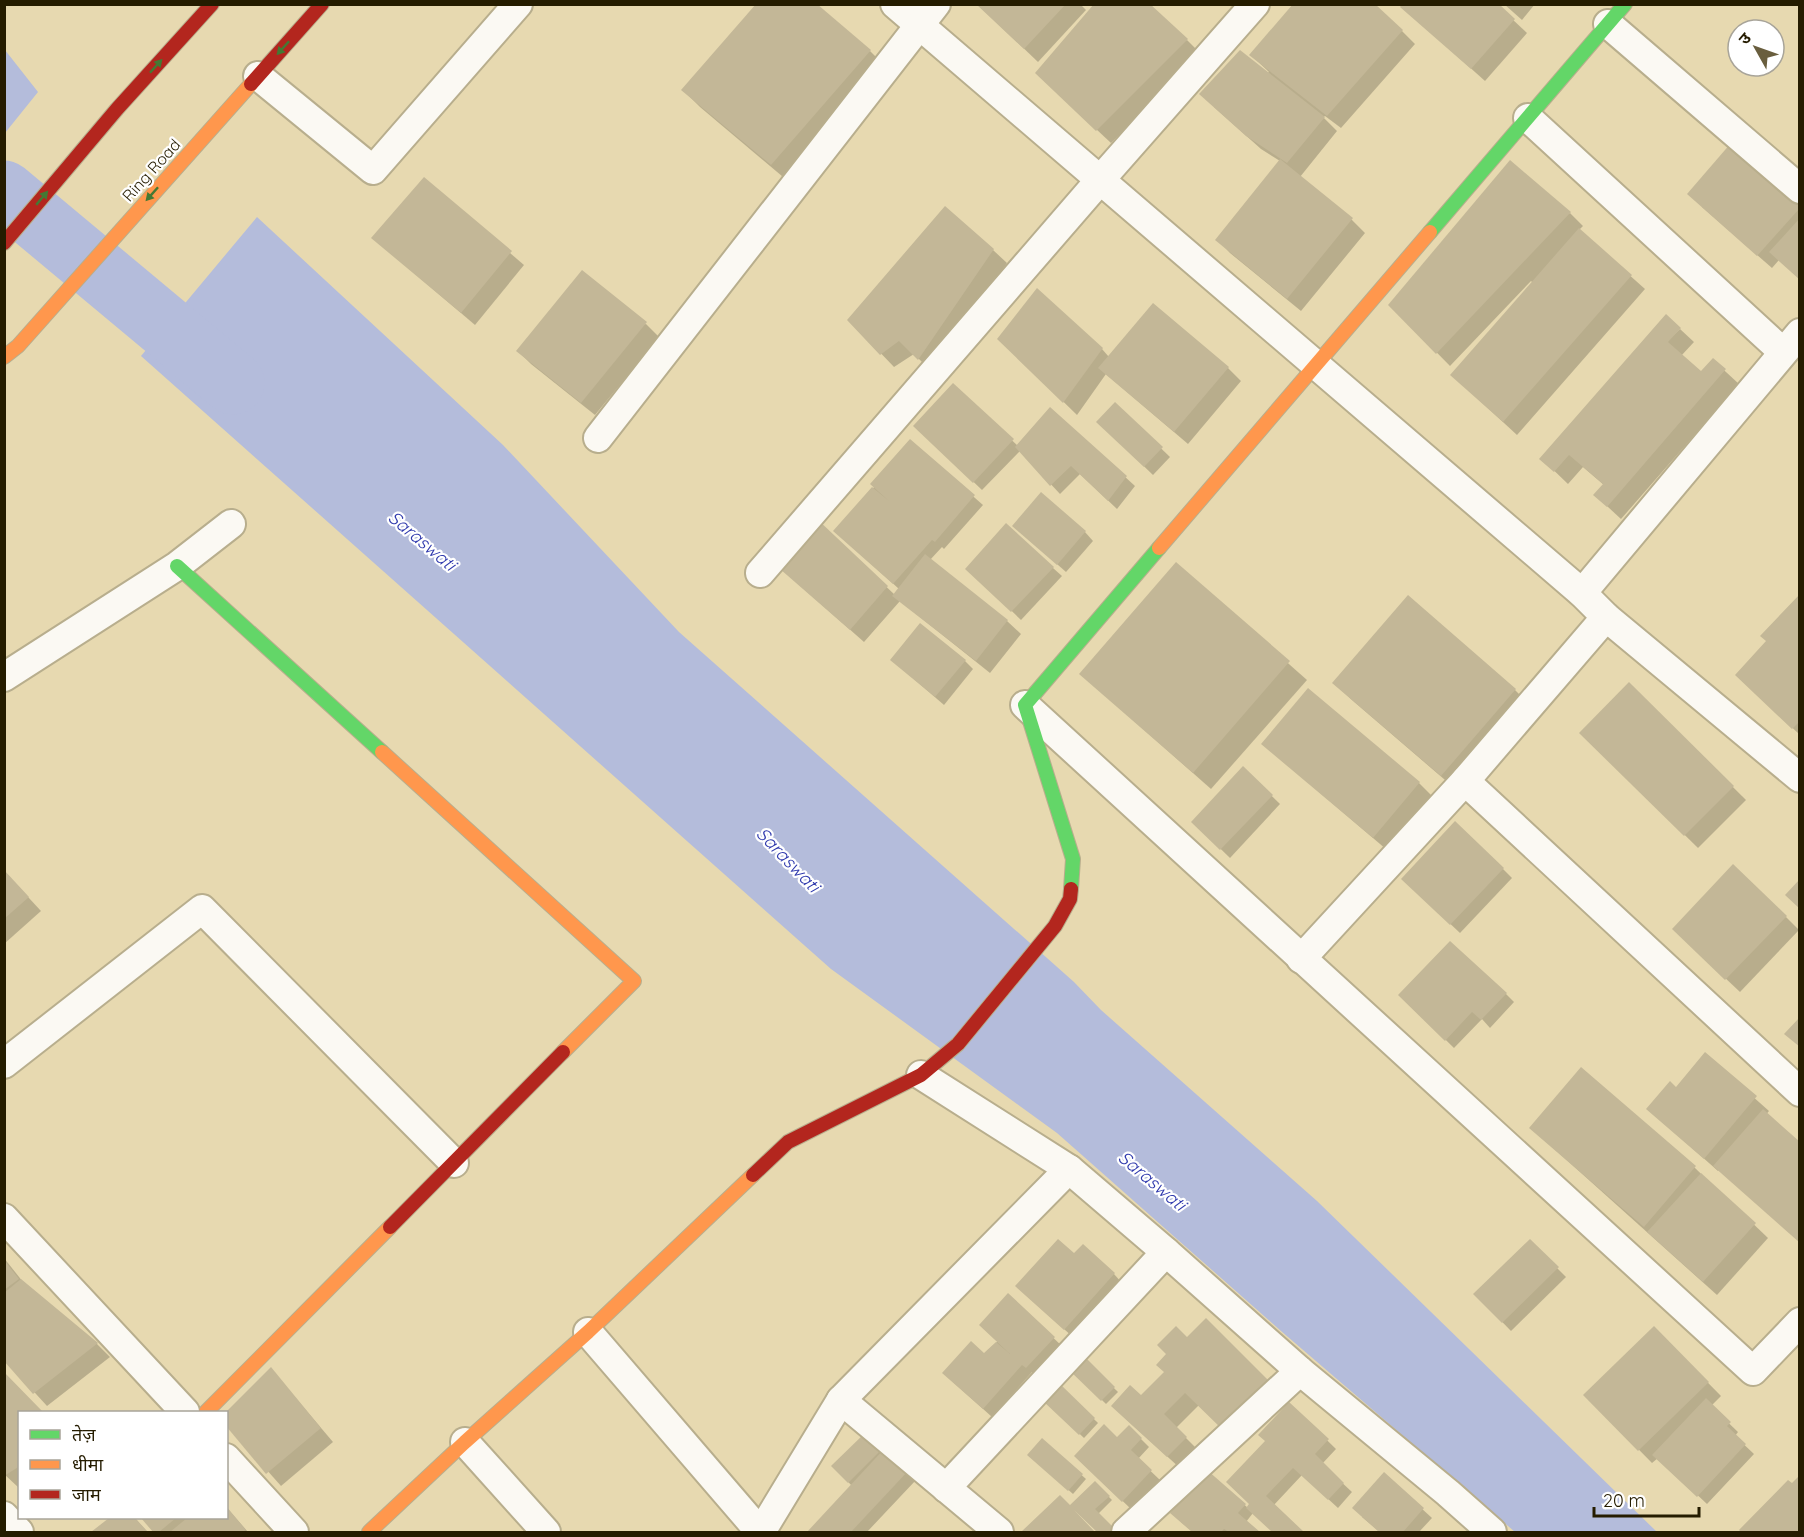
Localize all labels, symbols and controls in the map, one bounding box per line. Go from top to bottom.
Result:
north arrow [1726,18,1786,78]
text: उ [1734,28,1756,48]
one-way arrow [277,40,290,55]
one-way arrow [149,59,162,74]
street label: Ring Road [118,135,184,205]
one-way arrow [145,187,159,202]
one-way arrow [35,191,48,206]
water label: Saraswati [384,506,463,577]
water label: Saraswati [752,822,826,899]
water label: Saraswati [1114,1146,1193,1217]
legend [18,1411,228,1519]
text: तेज़ [72,1423,96,1446]
text: धीमा [72,1453,103,1476]
scale bar [1594,1480,1699,1518]
text: जाम [72,1483,102,1506]
text: 20 m [1603,1489,1645,1512]

